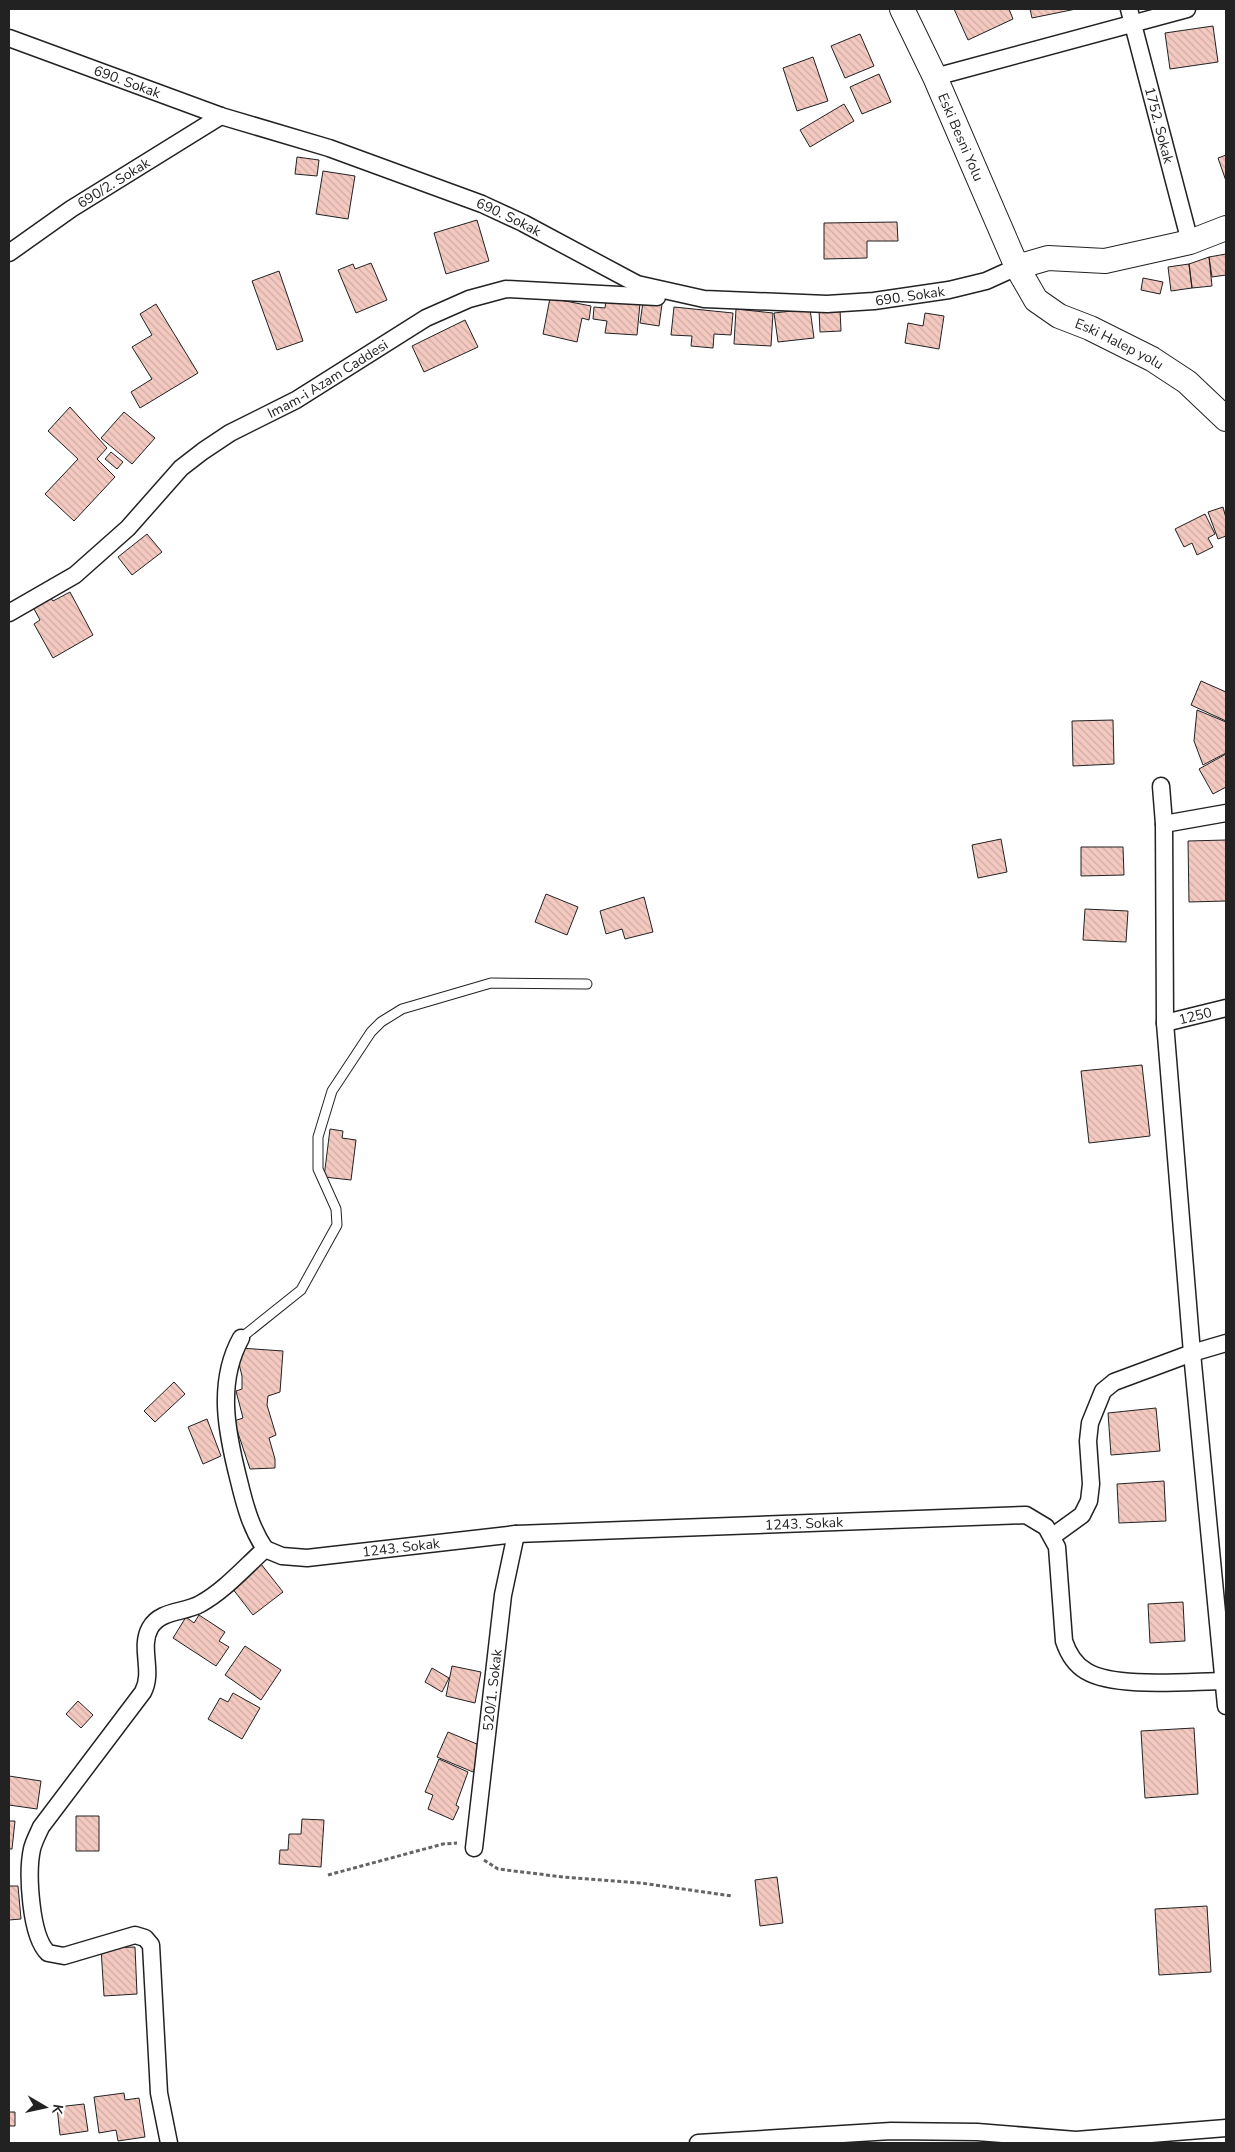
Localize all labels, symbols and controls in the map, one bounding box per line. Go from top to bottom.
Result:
street label: 690. Sokak [91,61,164,103]
street label: 1752. Sokak [1140,85,1179,166]
street label: Eski Besni Yolu [934,90,988,184]
street label: 690/2. Sokak [74,152,154,212]
street label: 690. Sokak [474,193,545,241]
street label: 690. Sokak [874,281,947,310]
street label: Eski Halep yolu [1072,314,1167,374]
street label: Imam-i Azam Caddesi [264,335,391,422]
street label: 1250 [1177,1002,1214,1029]
street label: 1243. Sokak [765,1512,844,1534]
street label: 1243. Sokak [361,1533,442,1561]
street label: 520/1. Sokak [478,1647,506,1732]
north arrow [20,2082,70,2132]
text: K [47,2103,67,2116]

